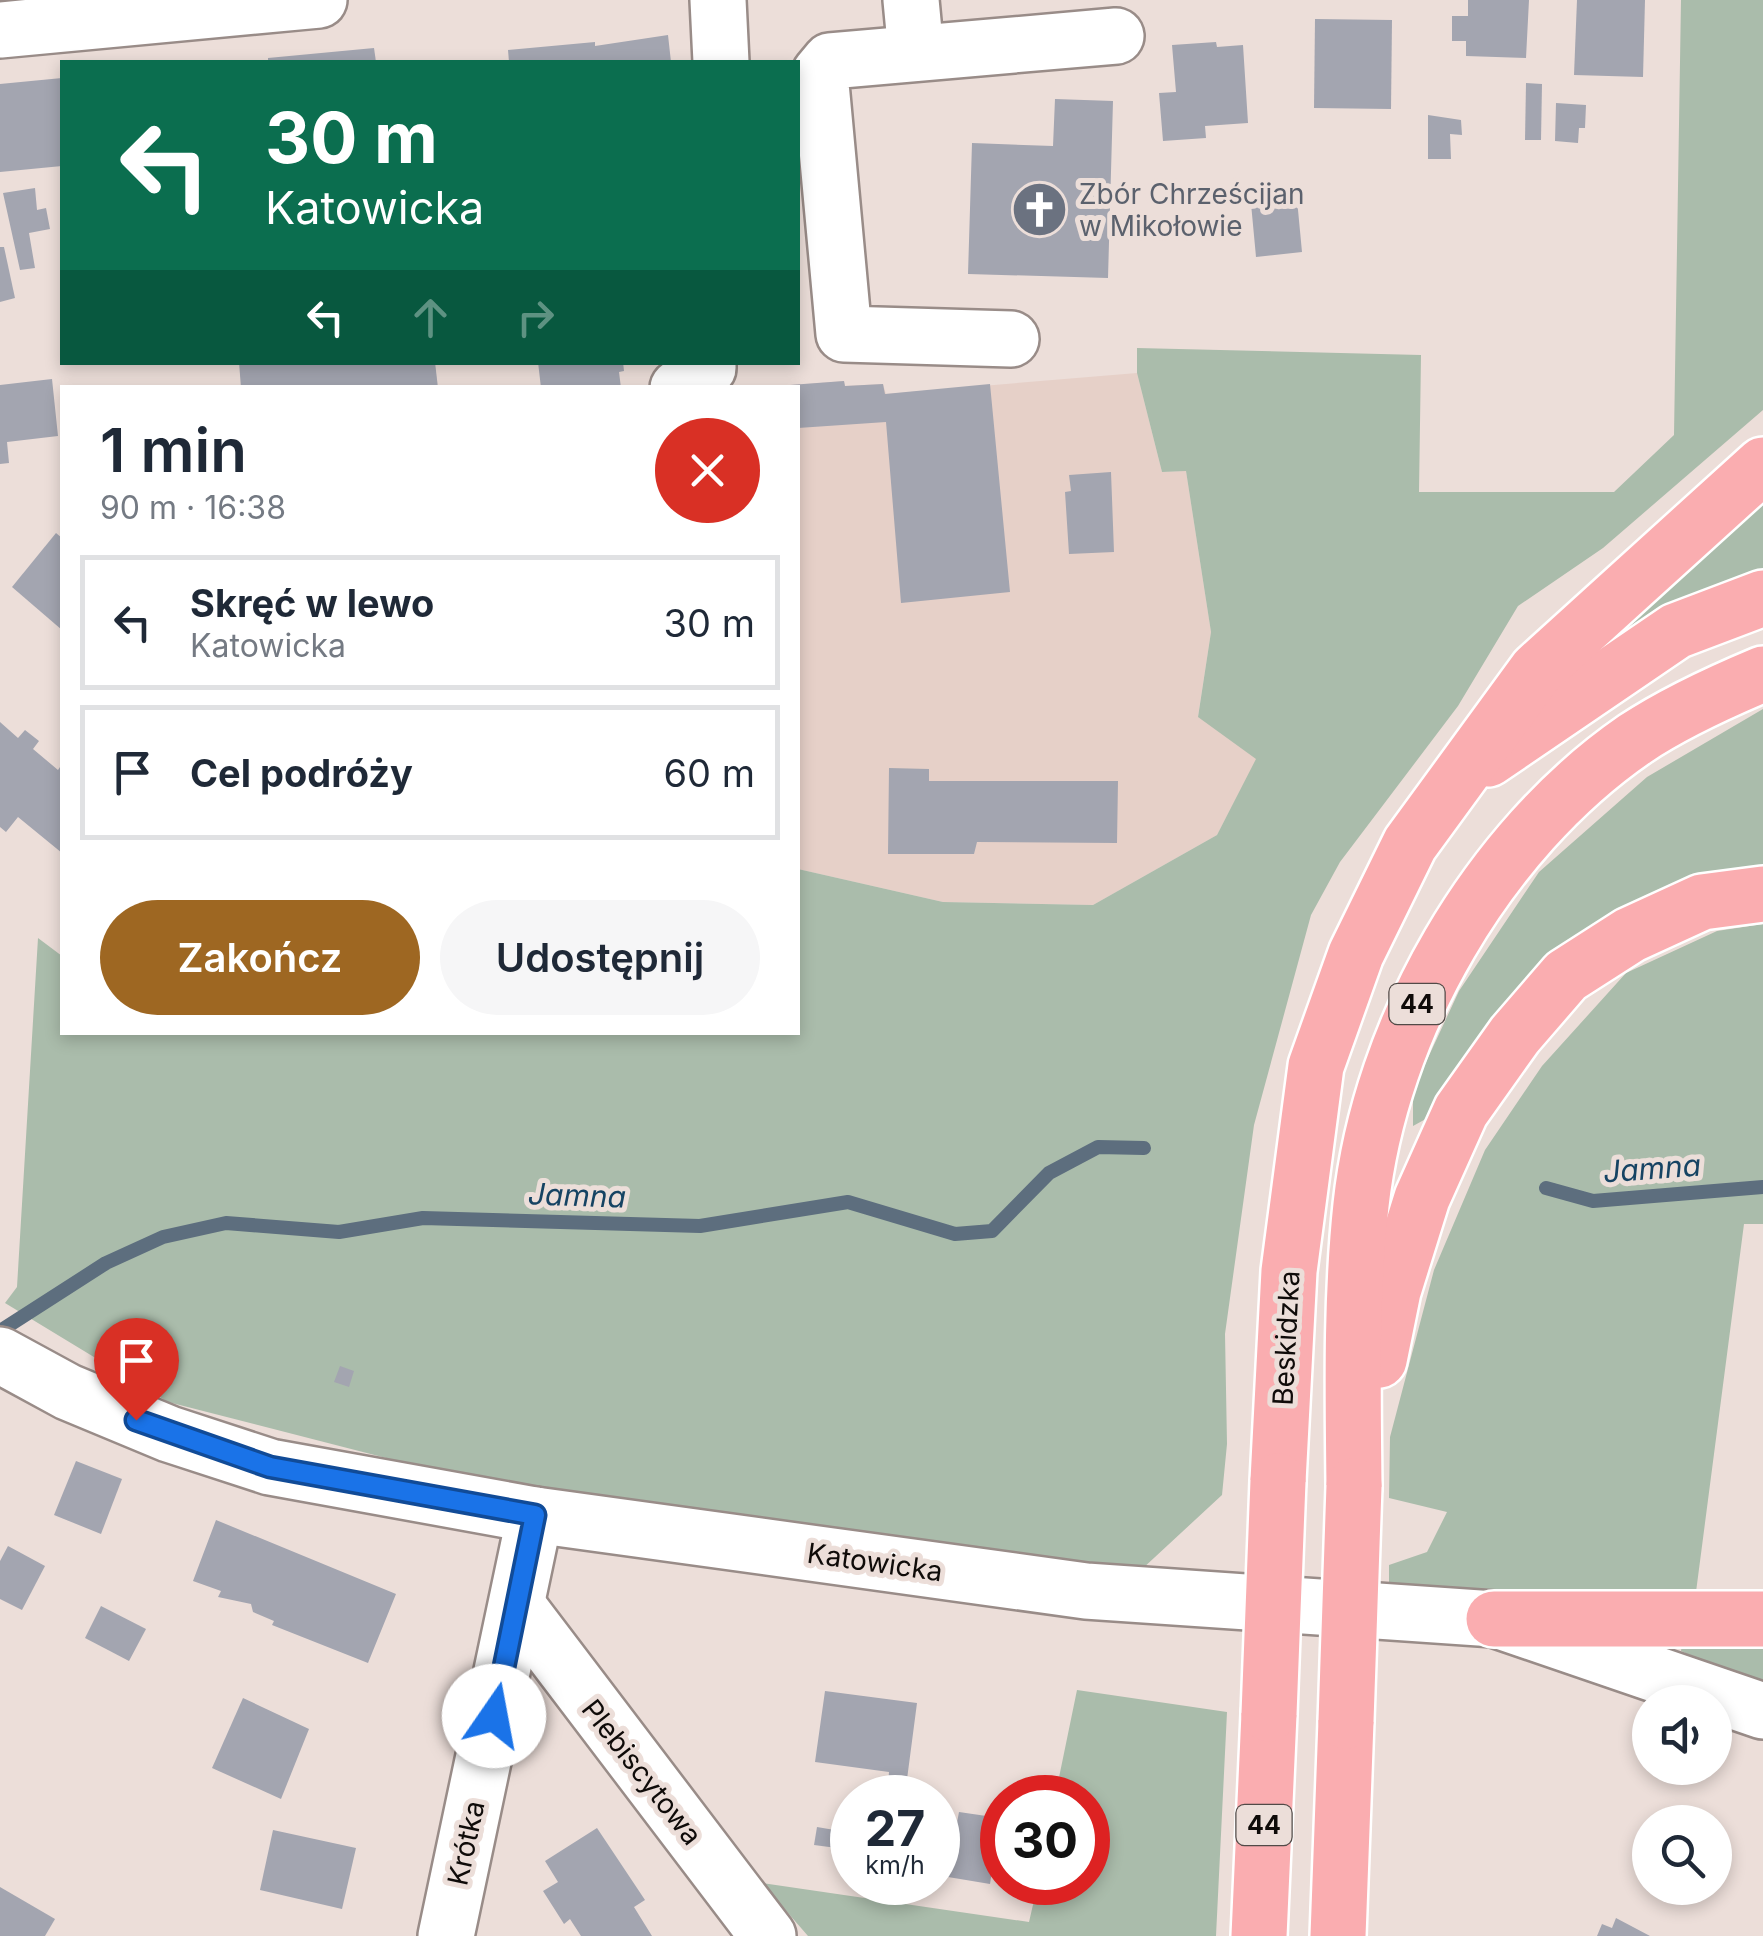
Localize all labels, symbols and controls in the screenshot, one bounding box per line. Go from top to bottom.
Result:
text: 30 m [265,95,438,180]
icon: left [100,100,230,230]
place label: Zbór Chrześcijan w Mikołowie [1079,177,1305,243]
text: Katowicka [265,180,484,235]
church icon: Zbór Chrześcijan w Mikołowie [1010,180,1070,240]
icon: left [298,290,353,345]
icon: ahead [403,290,458,345]
icon: right [508,290,563,345]
text: 1 min [100,414,247,486]
button: close [655,418,760,523]
text: 90 m · 16:38 [100,488,286,527]
text: Skręć w lewo [190,580,434,626]
icon: left [105,595,160,650]
text: 30 m [664,600,755,646]
text: Katowicka [190,626,346,665]
icon: arrive [105,745,160,800]
text: Cel podróży [190,750,413,796]
text: 60 m [663,750,755,796]
button: Zakończ [100,900,420,1015]
button: Udostępnij [440,900,760,1015]
road number: 44 [1390,984,1444,1024]
water label: Jamna [1602,1147,1702,1189]
water label: Jamna [527,1175,627,1215]
street label: Beskidzka [1265,1270,1307,1406]
pin [94,1318,179,1421]
icon: arrive [109,1333,164,1388]
street label: Katowicka [805,1536,945,1588]
position arrow [442,1664,546,1768]
map controls [1632,1685,1732,1905]
button: sound [1632,1685,1732,1785]
street label: Plebiscytowa [575,1693,709,1851]
speed limit sign: 30 [980,1775,1110,1905]
street label: Krótka [440,1797,492,1889]
text: 27 [865,1798,925,1858]
road number: 44 [1236,1805,1292,1845]
button: search [1632,1805,1732,1905]
text: km/h [865,1850,925,1880]

